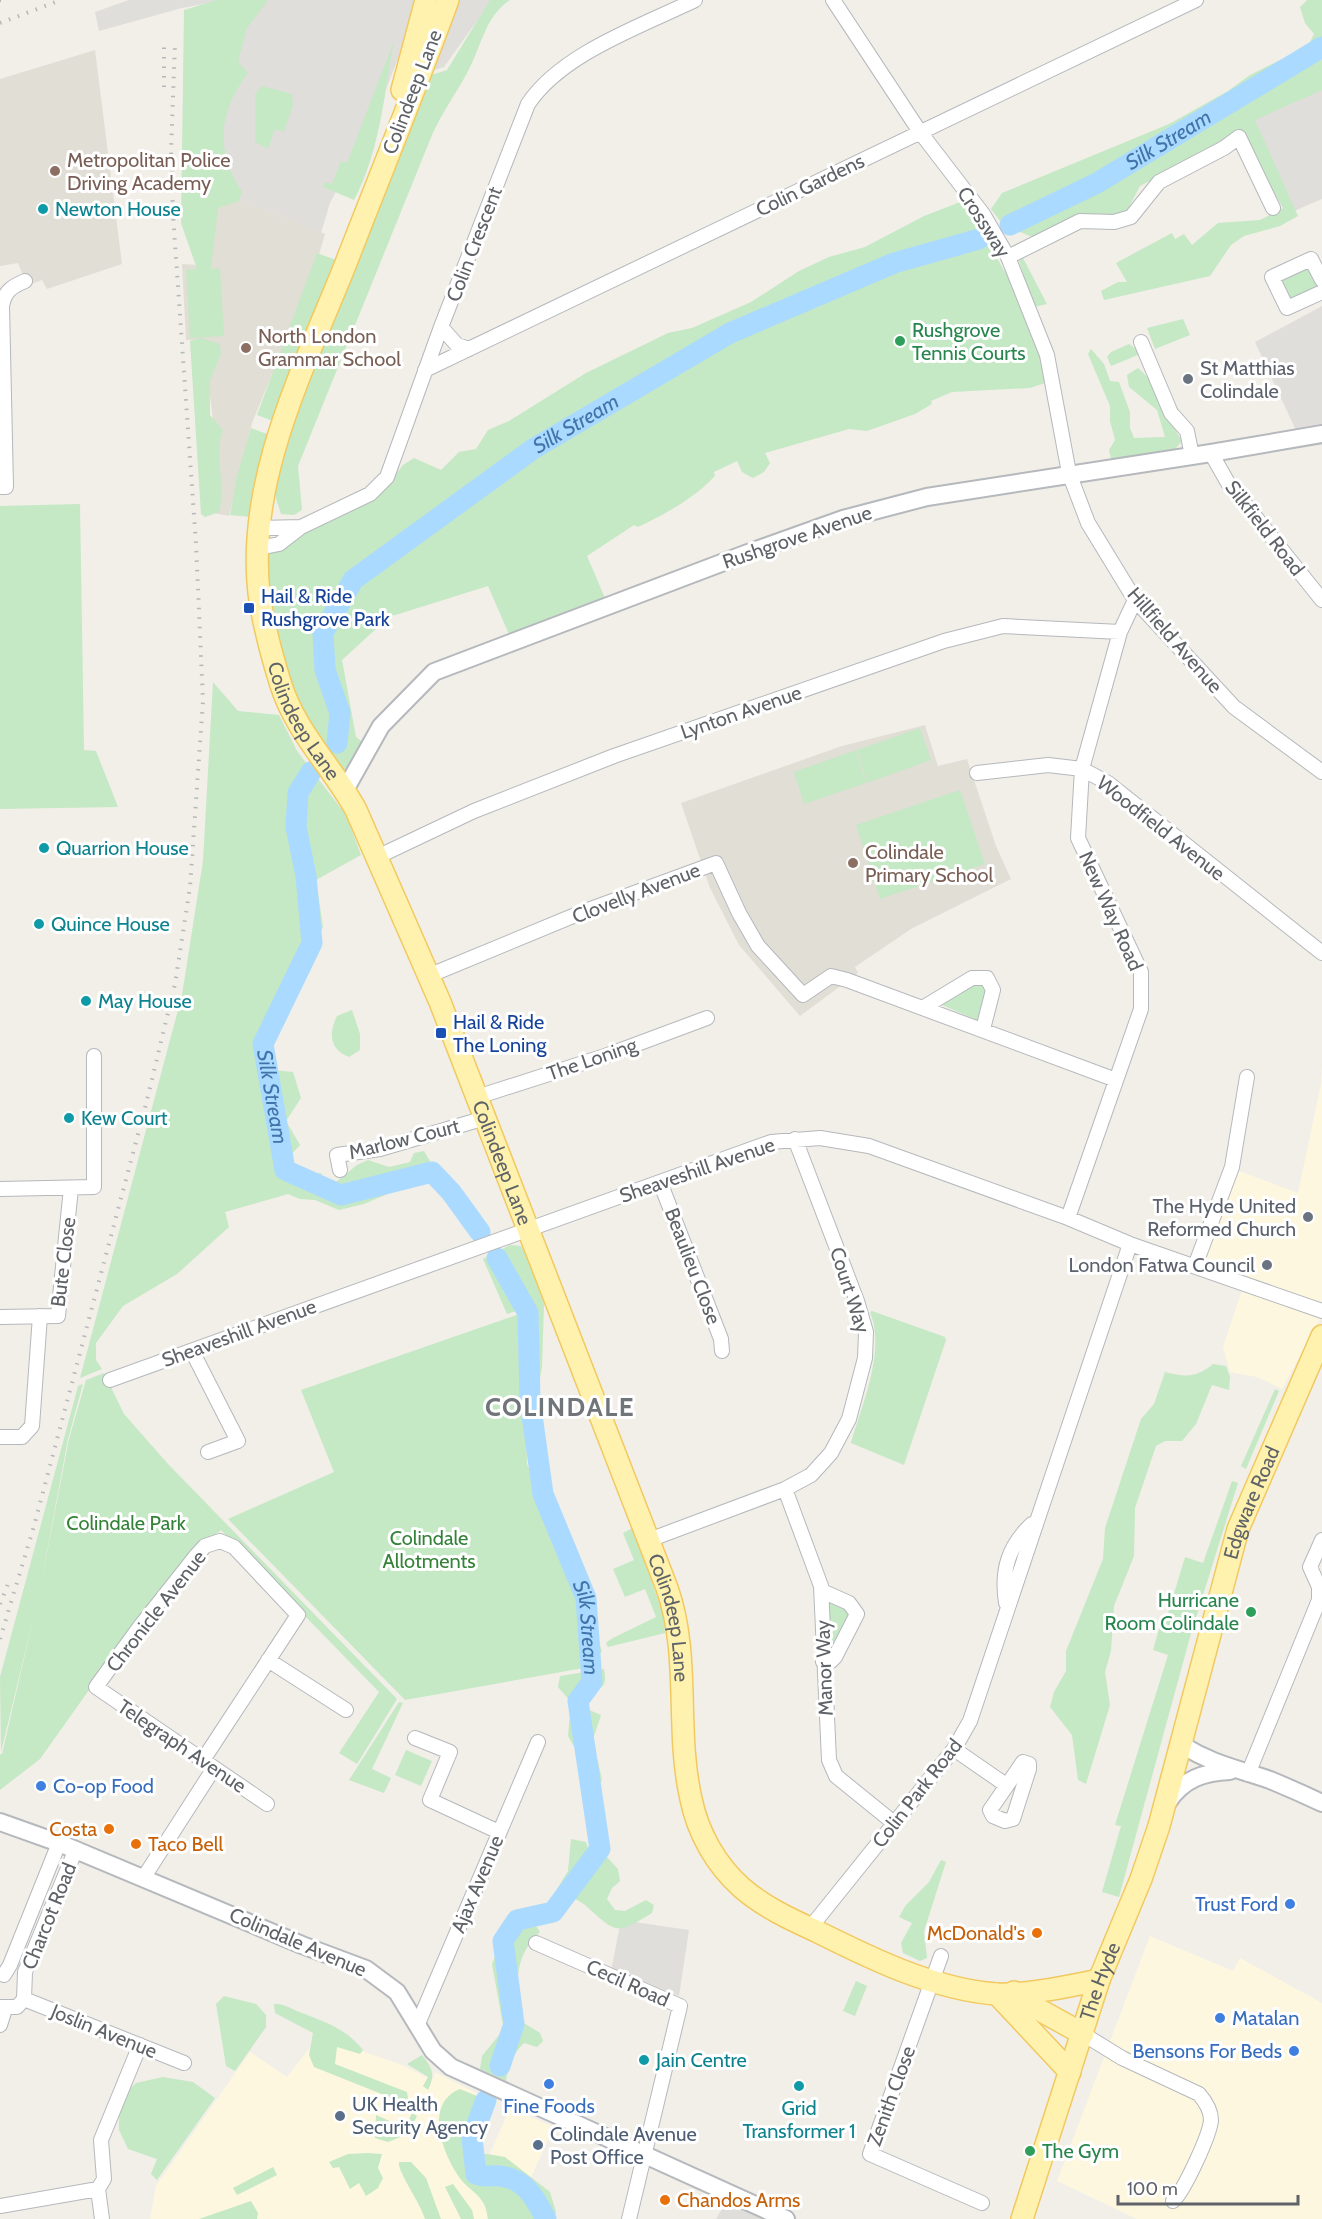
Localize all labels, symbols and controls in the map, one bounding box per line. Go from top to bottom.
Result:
street label: Colindeep Lane [377,26,447,158]
water label: Silk Stream [1121,104,1215,175]
place label: Metropolitan Police Driving Academy [67,148,230,195]
street label: Colin Gardens [752,148,868,222]
marker: Metropolitan Police Driving Academy [48,164,62,178]
street label: Crossway [952,182,1016,262]
street label: Colin Crescent [441,183,507,305]
place label: Newton House [55,197,181,221]
marker: Newton House [36,202,50,216]
place label: Rushgrove Tennis Courts [912,318,1026,365]
place label: North London Grammar School [258,324,401,371]
marker: Rushgrove Tennis Courts [893,334,907,348]
marker: North London Grammar School [239,341,253,355]
place label: St Matthias Colindale [1200,356,1295,403]
marker: St Matthias Colindale [1181,372,1195,386]
water label: Silk Stream [528,388,623,458]
street label: Silkfield Road [1220,476,1310,580]
street label: Rushgrove Avenue [719,500,875,574]
street label: Hillfield Avenue [1123,582,1227,698]
place label: Hail & Ride Rushgrove Park [261,584,390,631]
marker: Hail & Ride Rushgrove Park [242,601,256,615]
street label: Colindeep Lane [263,659,345,784]
street label: Lynton Avenue [677,680,805,744]
street label: Woodfield Avenue [1092,771,1230,885]
place label: Quarrion House [56,836,189,860]
place label: Colindale Primary School [865,840,993,887]
marker: Quarrion House [37,841,51,855]
street label: New Way Road [1074,847,1148,975]
marker: Colindale Primary School [846,856,860,870]
street label: Clovelly Avenue [569,858,703,928]
place label: Quince House [51,912,170,936]
marker: Quince House [32,917,46,931]
place label: May House [98,989,192,1013]
marker: May House [79,994,93,1008]
place label: Hail & Ride The Loning [453,1010,548,1057]
marker: Hail & Ride The Loning [434,1026,448,1040]
street label: The Loning [544,1032,641,1086]
water label: Silk Stream [252,1048,293,1146]
street label: Colindeep Lane [467,1097,537,1228]
place label: Kew Court [81,1106,168,1130]
marker: Kew Court [62,1111,76,1125]
street label: Marlow Court [346,1114,462,1164]
street label: Sheaveshill Avenue [616,1132,778,1208]
place label: The Hyde United Reformed Church [1147,1194,1296,1241]
street label: Beaulieu Close [660,1204,726,1328]
marker: The Hyde United Reformed Church [1301,1210,1315,1224]
street label: Bute Close [46,1216,80,1308]
street label: Court Way [825,1244,875,1336]
place label: London Fatwa Council [1069,1253,1255,1277]
marker: London Fatwa Council [1260,1258,1274,1272]
street label: Sheaveshill Avenue [159,1294,319,1372]
district label: COLINDALE [485,1391,635,1423]
street label: Edgware Road [1218,1442,1285,1562]
park label: Colindale Park [66,1511,186,1535]
park label: Colindale Allotments [383,1526,475,1573]
street label: Chronicle Avenue [101,1545,211,1677]
street label: Colindeep Lane [643,1550,694,1683]
water label: Silk Stream [568,1576,604,1676]
place label: Hurricane Room Colindale [1105,1588,1239,1635]
marker: Hurricane Room Colindale [1244,1605,1258,1619]
street label: Manor Way [810,1620,838,1716]
street label: Telegraph Avenue [113,1694,251,1798]
street label: Colin Park Road [867,1734,967,1852]
place label: Co-op Food [53,1774,154,1798]
marker: Co-op Food [34,1779,48,1793]
place label: Costa [49,1817,97,1841]
marker: Costa [102,1822,116,1836]
place label: Taco Bell [148,1832,223,1856]
street label: Ajax Avenue [446,1832,508,1936]
marker: Taco Bell [129,1837,143,1851]
street label: Charcot Road [17,1859,81,1973]
place label: Trust Ford [1195,1892,1278,1916]
marker: Trust Ford [1283,1897,1297,1911]
street label: Colindale Avenue [226,1902,370,1982]
place label: McDonald's [927,1921,1025,1945]
marker: McDonald's [1030,1926,1044,1940]
street label: The Hyde [1075,1939,1125,2023]
street label: Cecil Road [583,1954,673,2012]
street label: Joslin Avenue [47,1998,160,2063]
place label: Matalan [1232,2006,1299,2030]
marker: Matalan [1213,2011,1227,2025]
place label: Bensons For Beds [1132,2039,1282,2063]
street label: Zenith Close [862,2043,920,2149]
marker: Bensons For Beds [1287,2044,1301,2058]
place label: Jain Centre [655,2048,747,2072]
marker: Jain Centre [637,2053,651,2067]
marker: Fine Foods [542,2077,556,2091]
marker: Grid Transformer 1 [792,2079,806,2093]
place label: UK Health Security Agency [352,2092,488,2139]
place label: Fine Foods [503,2094,595,2118]
place label: Grid Transformer 1 [743,2096,856,2143]
marker: UK Health Security Agency [333,2109,347,2123]
place label: Colindale Avenue Post Office [550,2122,697,2169]
marker: Colindale Avenue Post Office [531,2138,545,2152]
place label: The Gym [1042,2139,1119,2163]
marker: The Gym [1023,2144,1037,2158]
scale bar [1118,2168,1298,2206]
text: 100 m [1127,2178,1178,2200]
place label: Chandos Arms [677,2188,800,2212]
marker: Chandos Arms [658,2193,672,2207]

